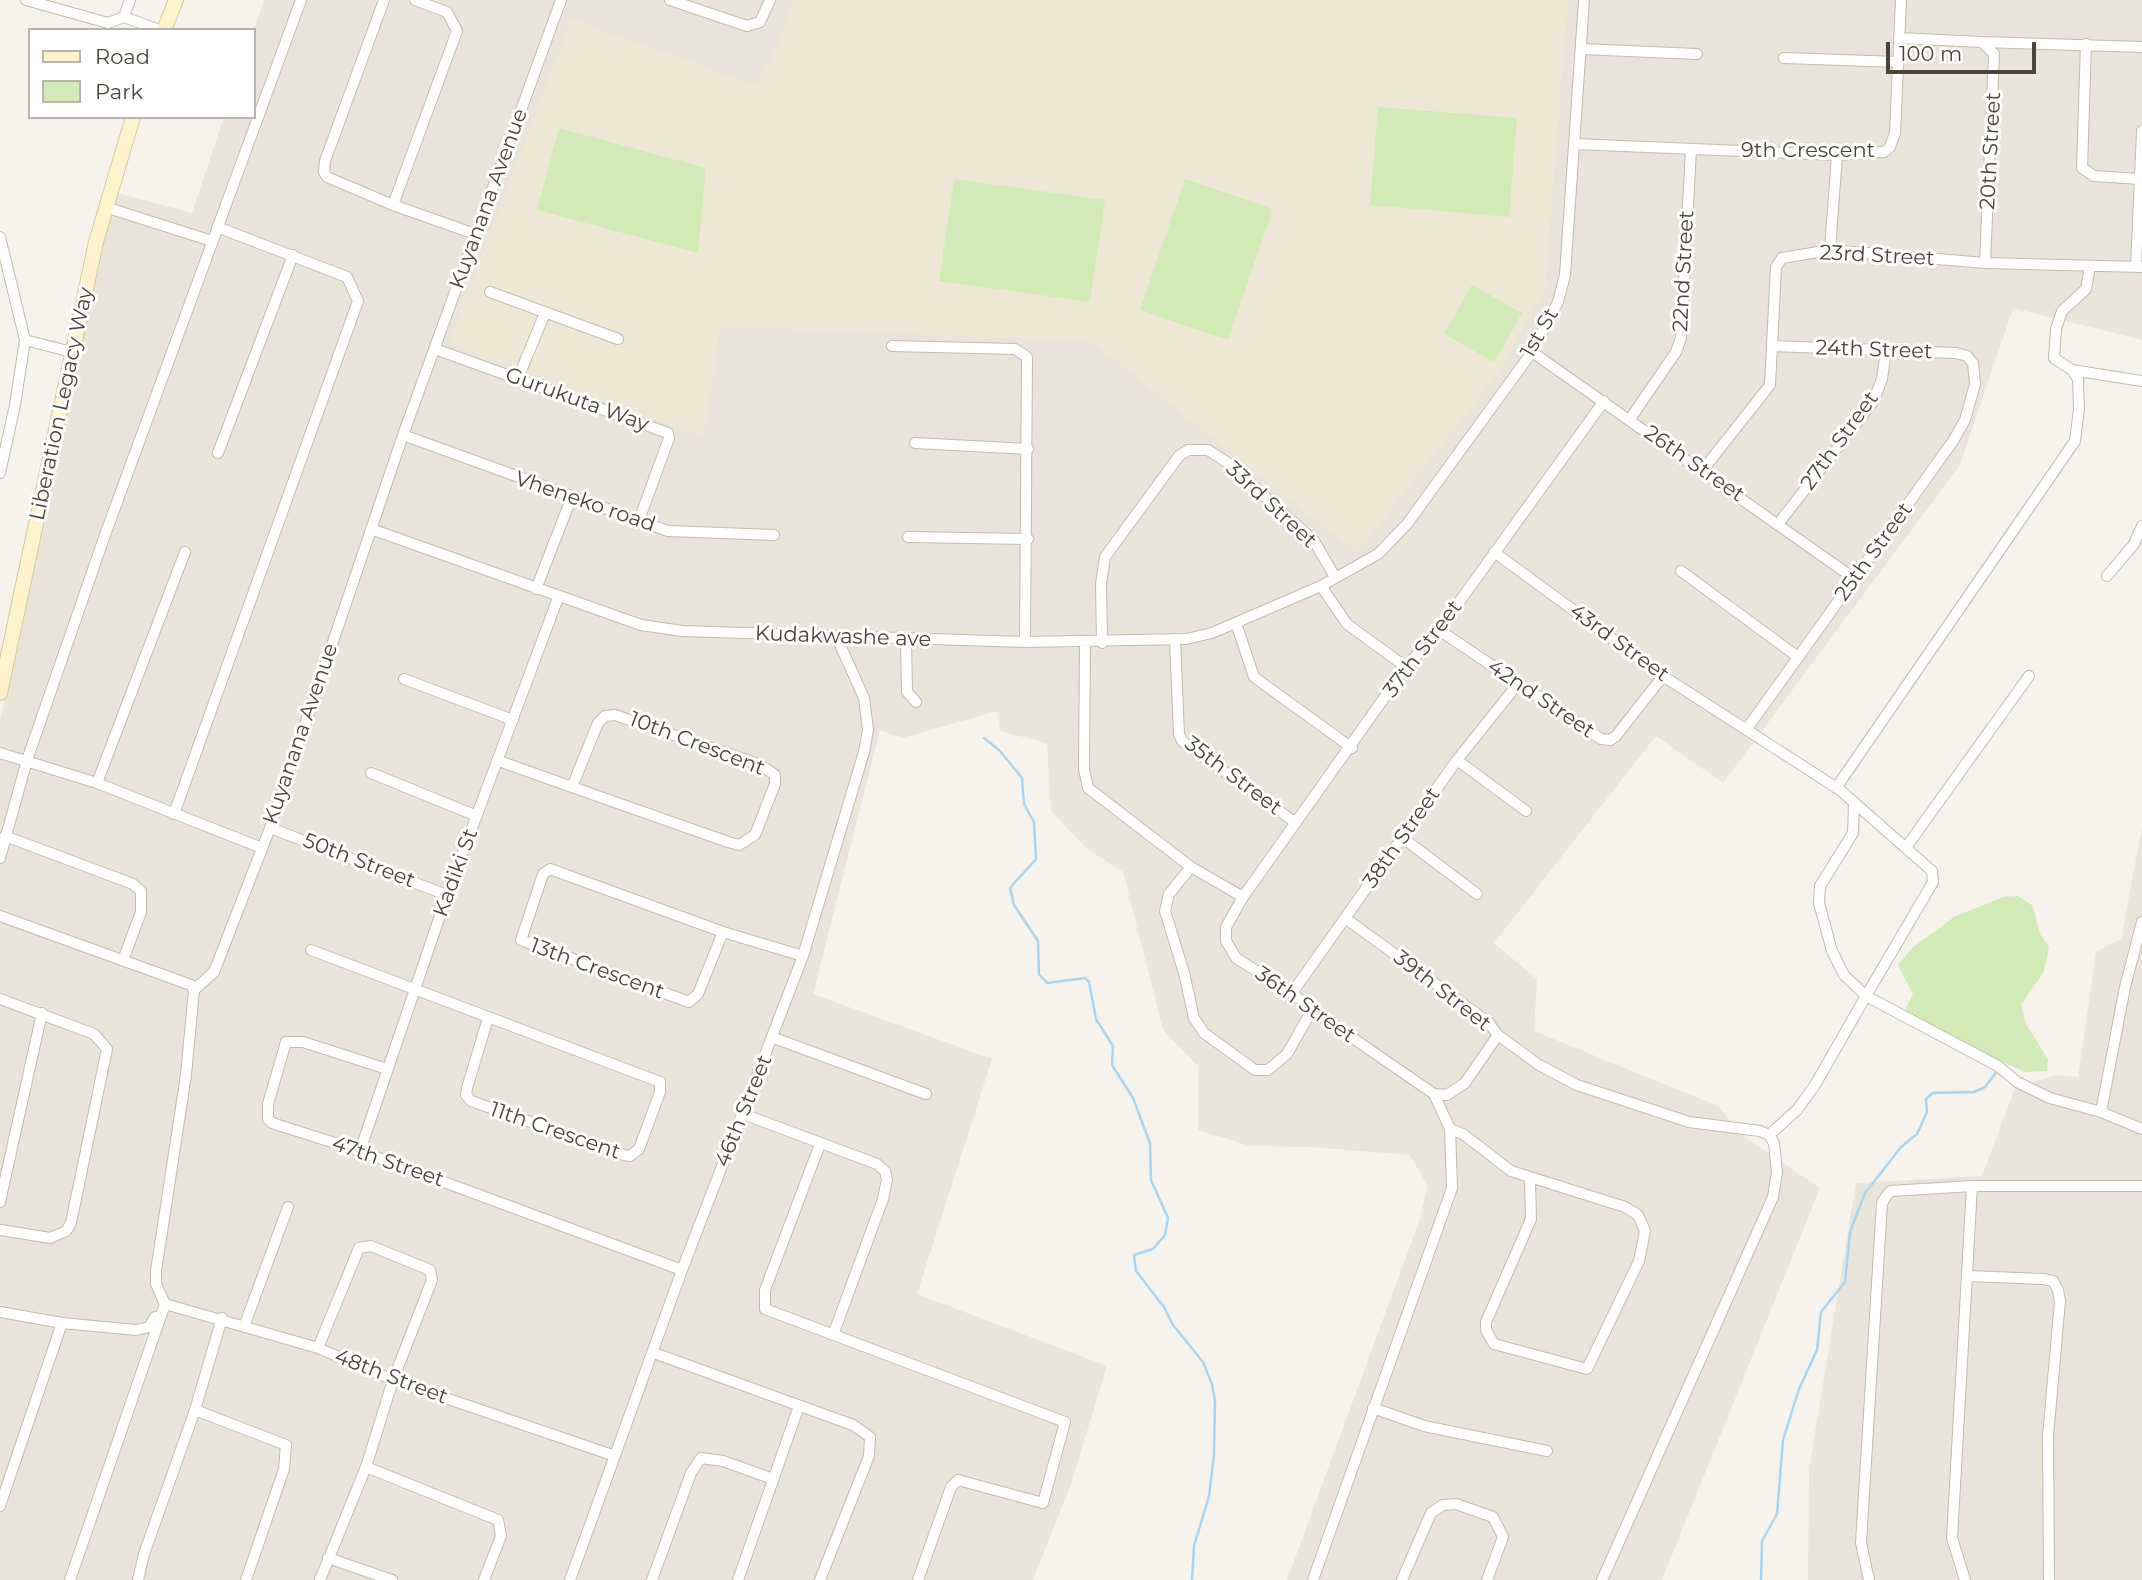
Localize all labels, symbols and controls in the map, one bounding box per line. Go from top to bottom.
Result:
legend [28,28,256,119]
scale bar [1890,28,2040,72]
text: 100 m [1899,41,1962,66]
text: Road [95,44,150,69]
text: Park [95,79,143,104]
street label: 20th Street [1975,92,2007,210]
street label: Kuyanana Avenue [445,105,533,293]
street label: 9th Crescent [1741,138,1875,164]
street label: 22nd Street [1668,210,1700,332]
street label: 23rd Street [1819,240,1935,272]
street label: Liberation Legacy Way [25,285,99,523]
street label: 1st St [1516,304,1564,362]
street label: 24th Street [1815,335,1933,365]
street label: Gurukuta Way [502,362,652,438]
street label: 27th Street [1796,387,1884,495]
street label: 26th Street [1639,420,1749,508]
street label: 33rd Street [1220,457,1322,553]
street label: Vheneko road [512,466,658,538]
street label: 25th Street [1830,498,1918,606]
street label: 37th Street [1378,595,1468,703]
street label: 43rd Street [1564,598,1674,688]
street label: Kudakwashe ave [754,621,932,653]
street label: Kuyanana Avenue [258,640,344,828]
street label: 42nd Street [1483,654,1599,744]
street label: 10th Crescent [626,707,768,781]
street label: 35th Street [1179,731,1287,821]
street label: 38th Street [1358,783,1446,893]
street label: Kadiki St [428,825,484,921]
street label: 50th Street [300,828,418,894]
street label: 13th Crescent [527,933,667,1005]
street label: 39th Street [1388,945,1496,1037]
street label: 36th Street [1250,961,1360,1049]
street label: 46th Street [710,1051,778,1171]
street label: 11th Crescent [486,1097,624,1165]
street label: 47th Street [329,1131,447,1193]
street label: 48th Street [331,1344,451,1410]

